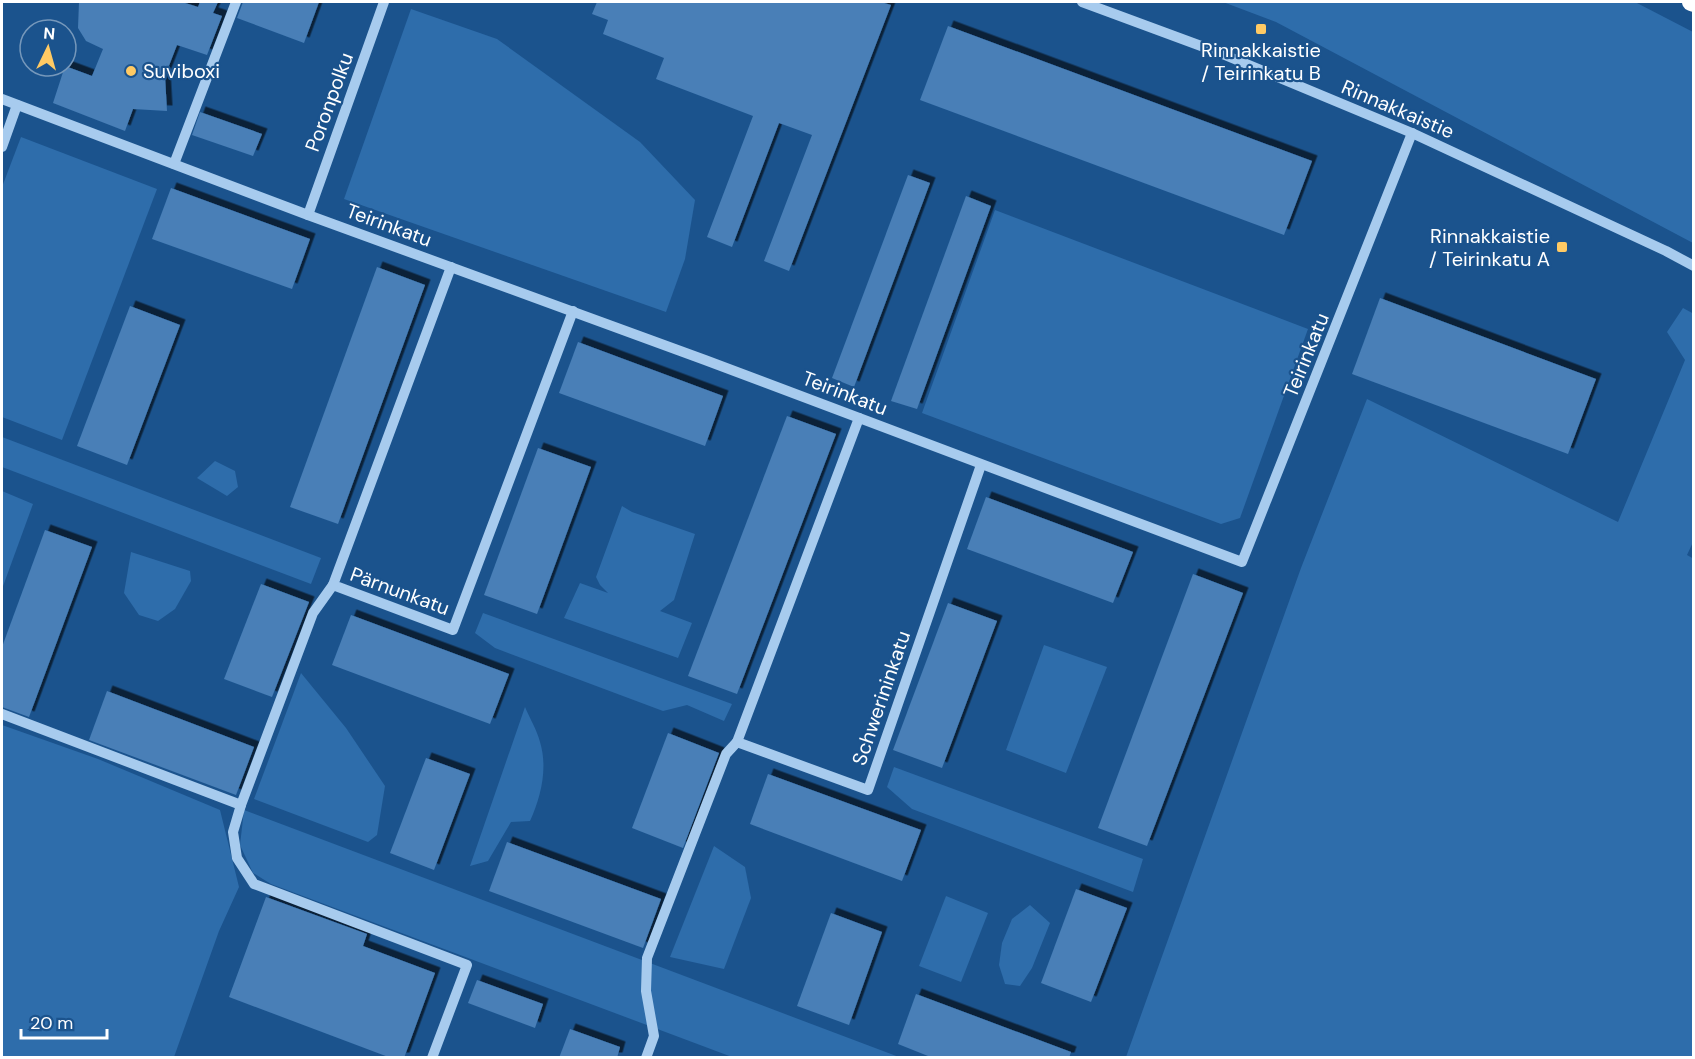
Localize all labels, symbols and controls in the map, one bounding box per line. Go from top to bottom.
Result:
north arrow [18,18,78,78]
marker: Rinnakkaistie / Teirinkatu B [1254,22,1268,36]
text: N [43,23,56,45]
place label: Rinnakkaistie / Teirinkatu B [1201,37,1321,86]
street label: Poronpolku [299,49,359,155]
place label: Suviboxi [143,58,220,84]
marker: Suviboxi [124,64,138,78]
street label: Rinnakkaistie [1338,74,1458,144]
street label: Teirinkatu [343,198,435,252]
place label: Rinnakkaistie / Teirinkatu A [1429,223,1550,272]
marker: Rinnakkaistie / Teirinkatu A [1555,240,1569,254]
street label: Teirinkatu [1277,309,1335,401]
street label: Teirinkatu [799,365,891,421]
street label: Pärnunkatu [347,561,453,621]
street label: Schwerininkatu [846,627,916,769]
scale bar [21,1002,106,1040]
text: 20 m [30,1011,73,1035]

